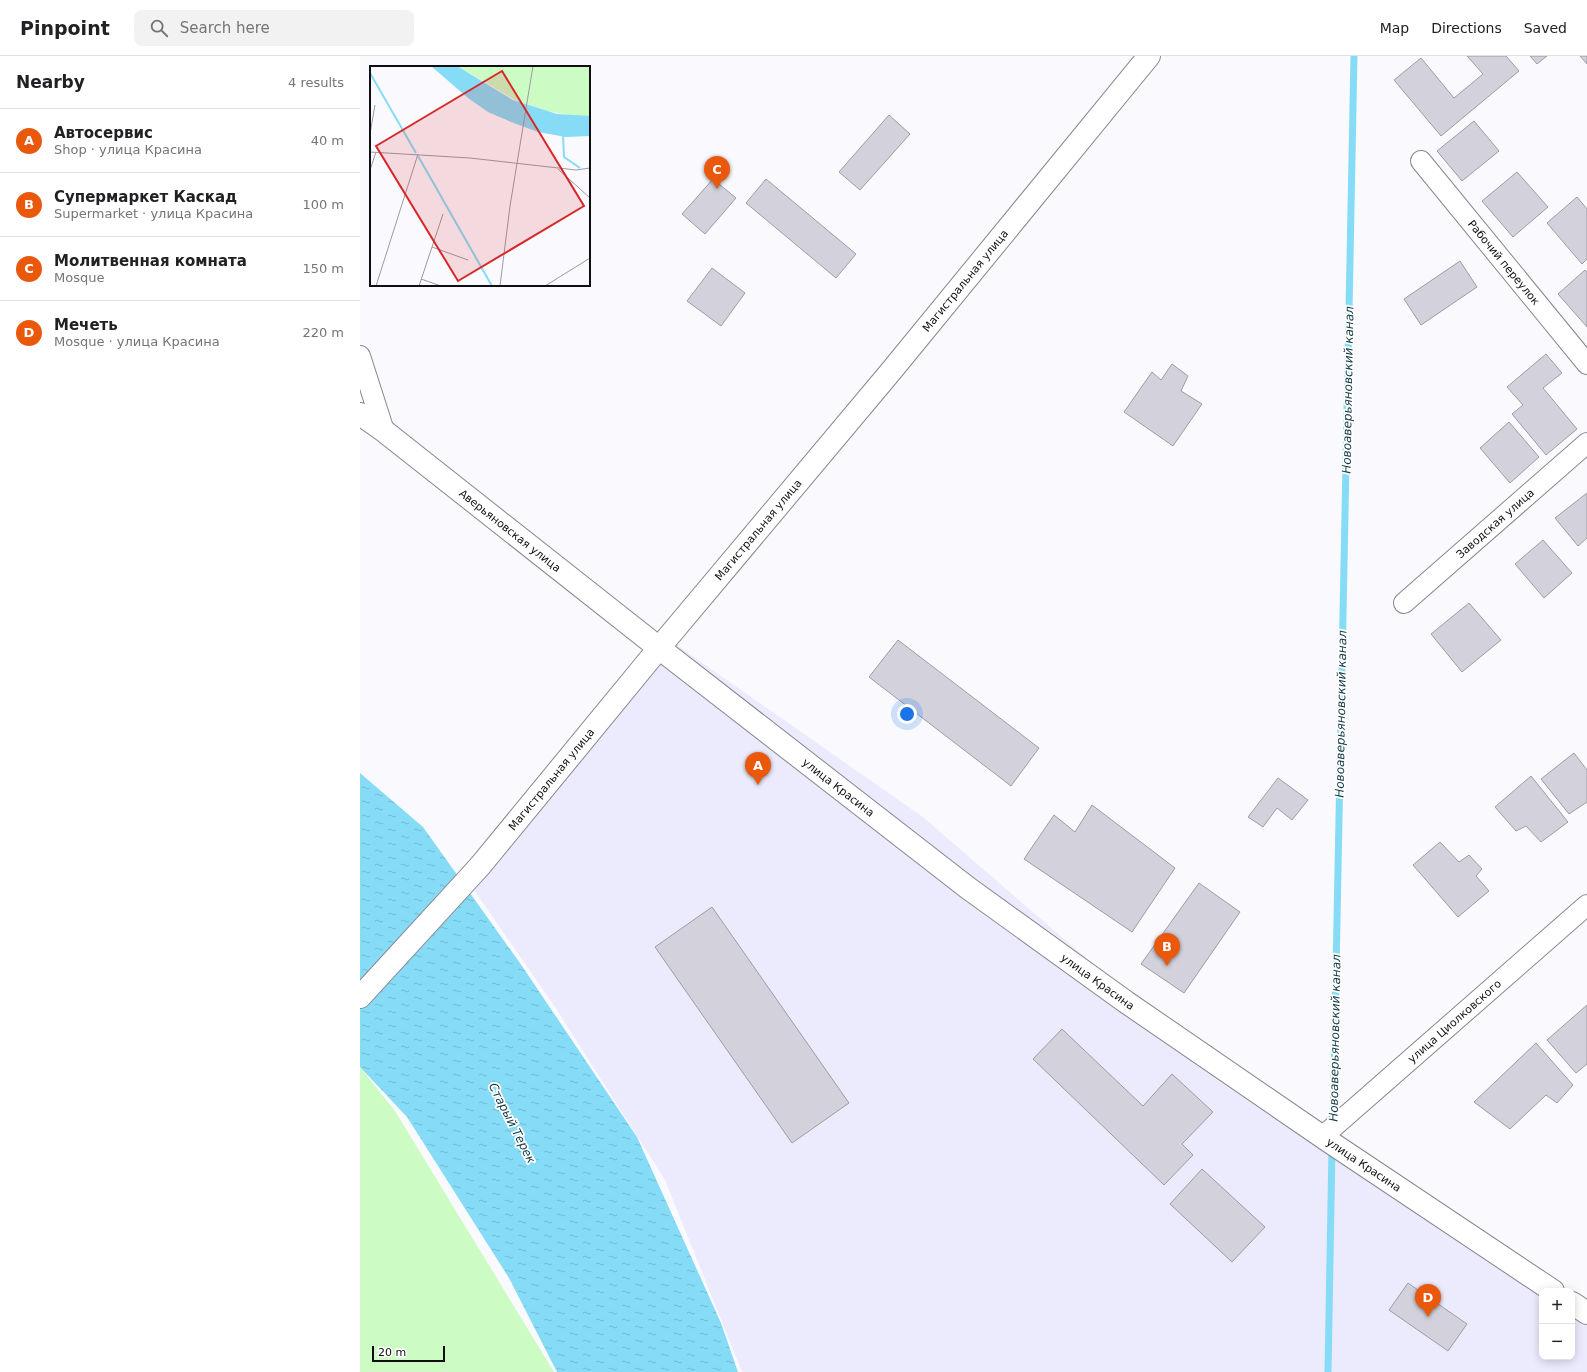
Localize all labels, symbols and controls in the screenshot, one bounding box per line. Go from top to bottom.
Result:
search box [134,10,414,46]
text: Pinpoint [20,17,110,39]
icon: search [148,17,170,39]
text: Search here [180,19,270,37]
text: Map [1380,20,1409,36]
text: Directions [1431,20,1502,36]
text: Saved [1524,20,1567,36]
inset map [370,66,590,286]
text: Nearby [16,72,85,92]
text: 4 results [288,75,344,90]
text: Автосервис [54,124,153,142]
text: A [24,133,34,148]
text: 40 m [311,133,344,148]
text: Shop · улица Красина [54,142,202,157]
pin: C [704,156,730,189]
text: Супермаркет Каскад [54,188,237,206]
text: B [24,197,34,212]
text: 100 m [302,197,344,212]
text: Supermarket · улица Красина [54,206,253,221]
street label: Рабочий переулок [1465,217,1543,308]
street label: Магистральная улица [920,227,1011,334]
text: Молитвенная комната [54,252,247,270]
text: C [24,261,34,276]
text: 150 m [302,261,344,276]
text: Mosque [54,270,104,285]
water label: Новоаверьяновский канал [1340,306,1356,474]
text: Мечеть [54,316,118,334]
text: D [24,325,34,340]
text: 220 m [302,325,344,340]
text: Mosque · улица Красина [54,334,220,349]
street label: Магистральная улица [712,477,804,583]
street label: Аверьяновская улица [457,486,563,575]
street label: Заводская улица [1453,486,1537,561]
water label: Новоаверьяновский канал [1333,630,1349,798]
your location [897,704,917,724]
street label: Магистральная улица [506,726,597,833]
pin: A [745,752,771,785]
street label: улица Красина [800,756,877,819]
pin: B [1154,933,1180,966]
street label: улица Красина [1059,951,1137,1012]
water label: Новоаверьяновский канал [1327,954,1343,1122]
street label: улица Циолковского [1405,977,1504,1065]
water label: Старый Терек [486,1080,539,1166]
street label: улица Красина [1324,1135,1404,1194]
pin: D [1415,1284,1441,1317]
map controls [1539,1288,1575,1360]
button: + [1539,1288,1575,1324]
button: − [1539,1324,1575,1360]
scale bar [372,1344,445,1363]
text: 20 m [378,1346,406,1359]

